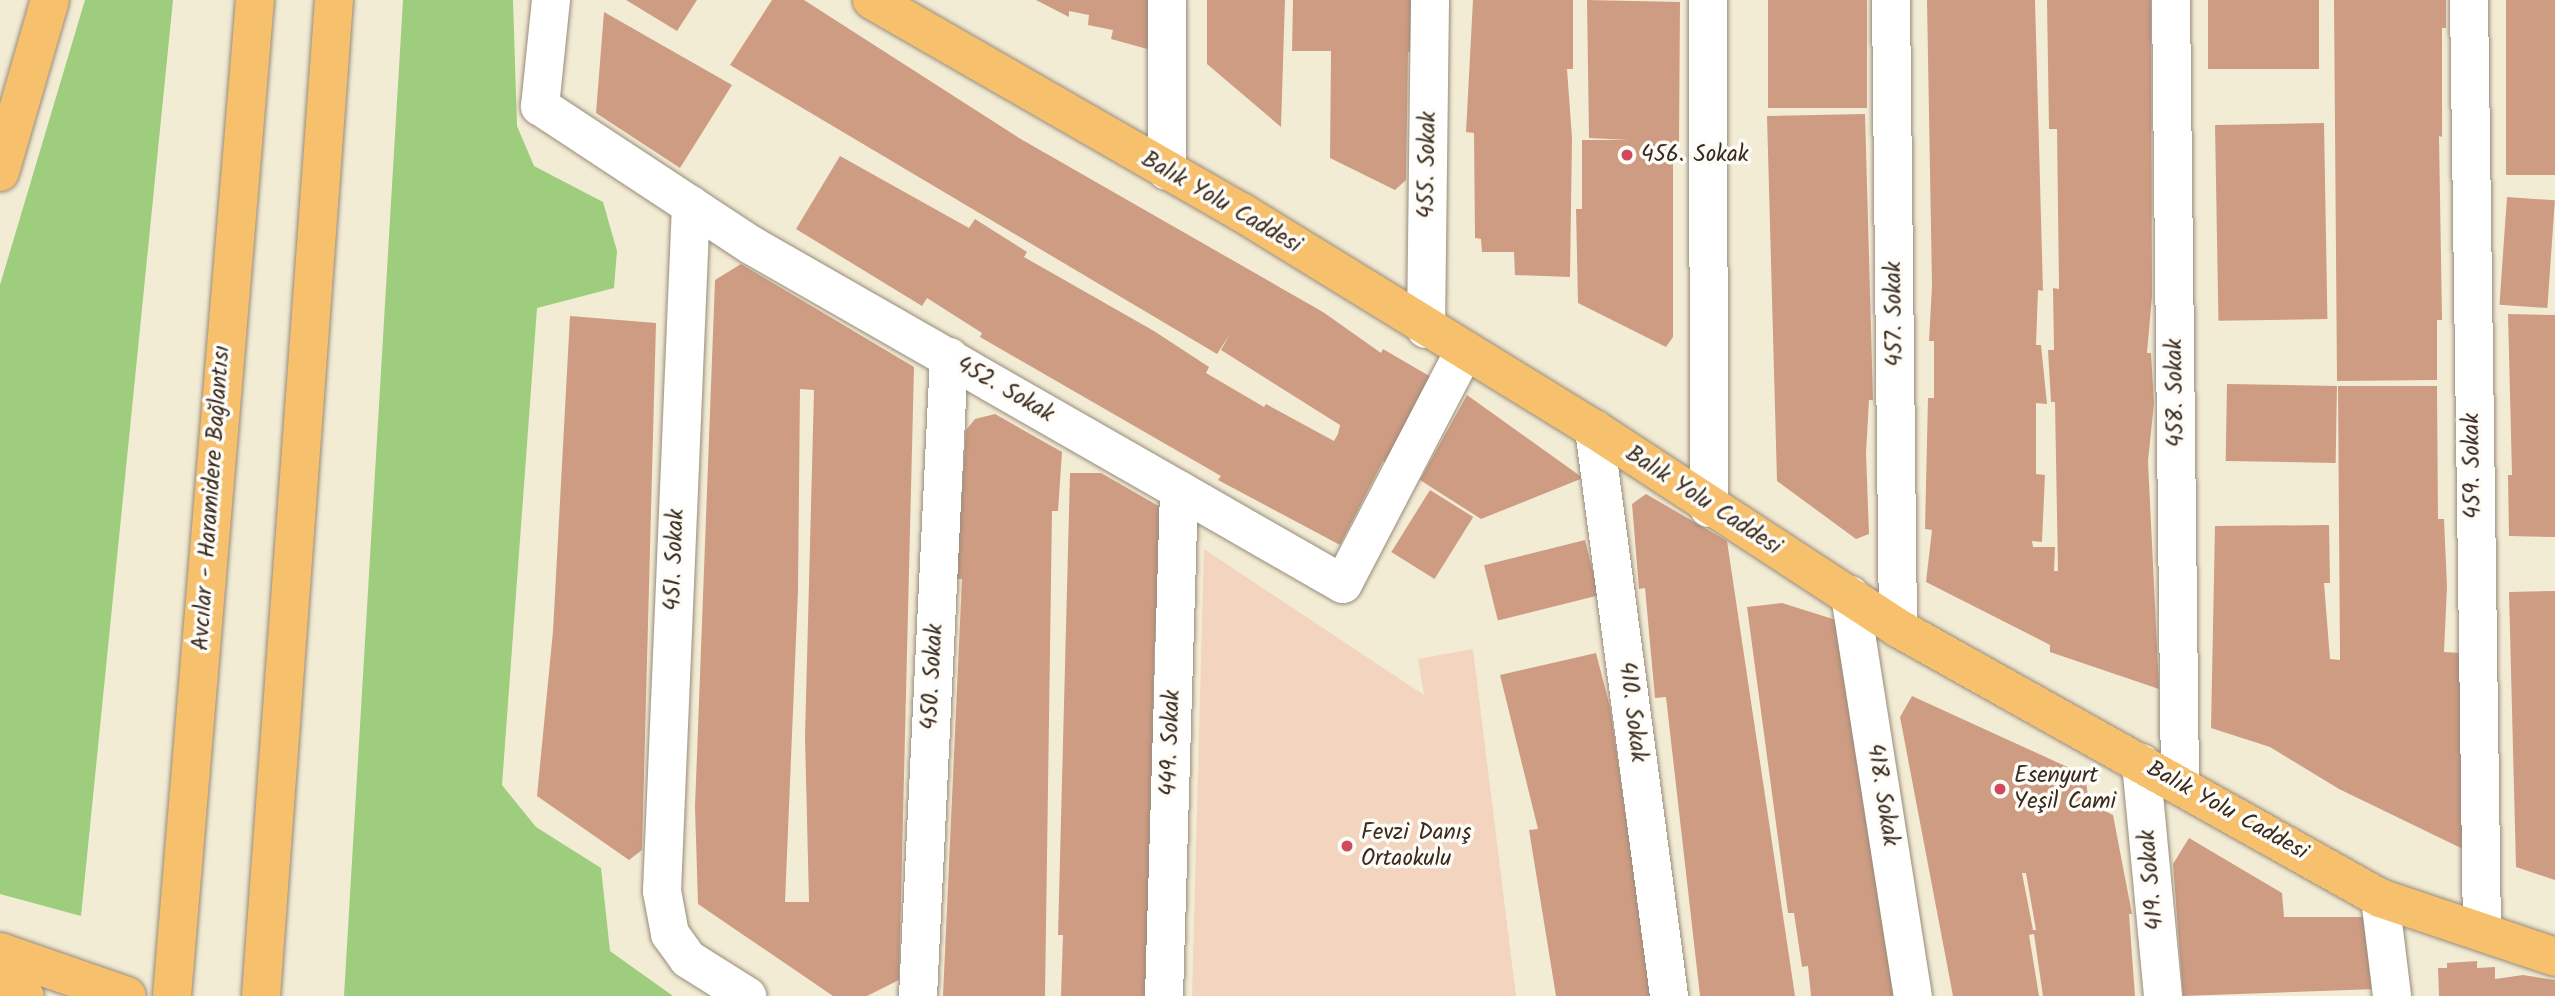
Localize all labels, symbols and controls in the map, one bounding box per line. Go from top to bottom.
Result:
street label: 455. Sokak [1413,111,1443,219]
place label: 456. Sokak [1641,141,1748,169]
street label: Balık Yolu Caddesi [1136,146,1306,260]
marker: 456. Sokak [1619,147,1635,163]
street label: 457. Sokak [1880,261,1910,367]
street label: 458. Sokak [2161,338,2191,448]
street label: Avcılar - Haramidere Bağlantısı [188,344,236,652]
street label: 452. Sokak [951,351,1059,429]
street label: 459. Sokak [2458,413,2488,519]
street label: Balık Yolu Caddesi [1620,440,1786,562]
street label: 451. Sokak [659,509,691,611]
street label: 450. Sokak [916,623,950,731]
street label: 410. Sokak [1612,660,1652,764]
street label: 449. Sokak [1155,689,1187,797]
street label: 418. Sokak [1860,742,1904,848]
street label: Balık Yolu Caddesi [2142,755,2312,867]
place label: Esenyurt Yeşil Cami [2014,762,2116,816]
marker: Esenyurt Yeşil Cami [1992,781,2008,797]
place label: Fevzi Danış Ortaokulu [1361,819,1472,873]
street label: 419. Sokak [2134,829,2170,931]
marker: Fevzi Danış Ortaokulu [1339,838,1355,854]

